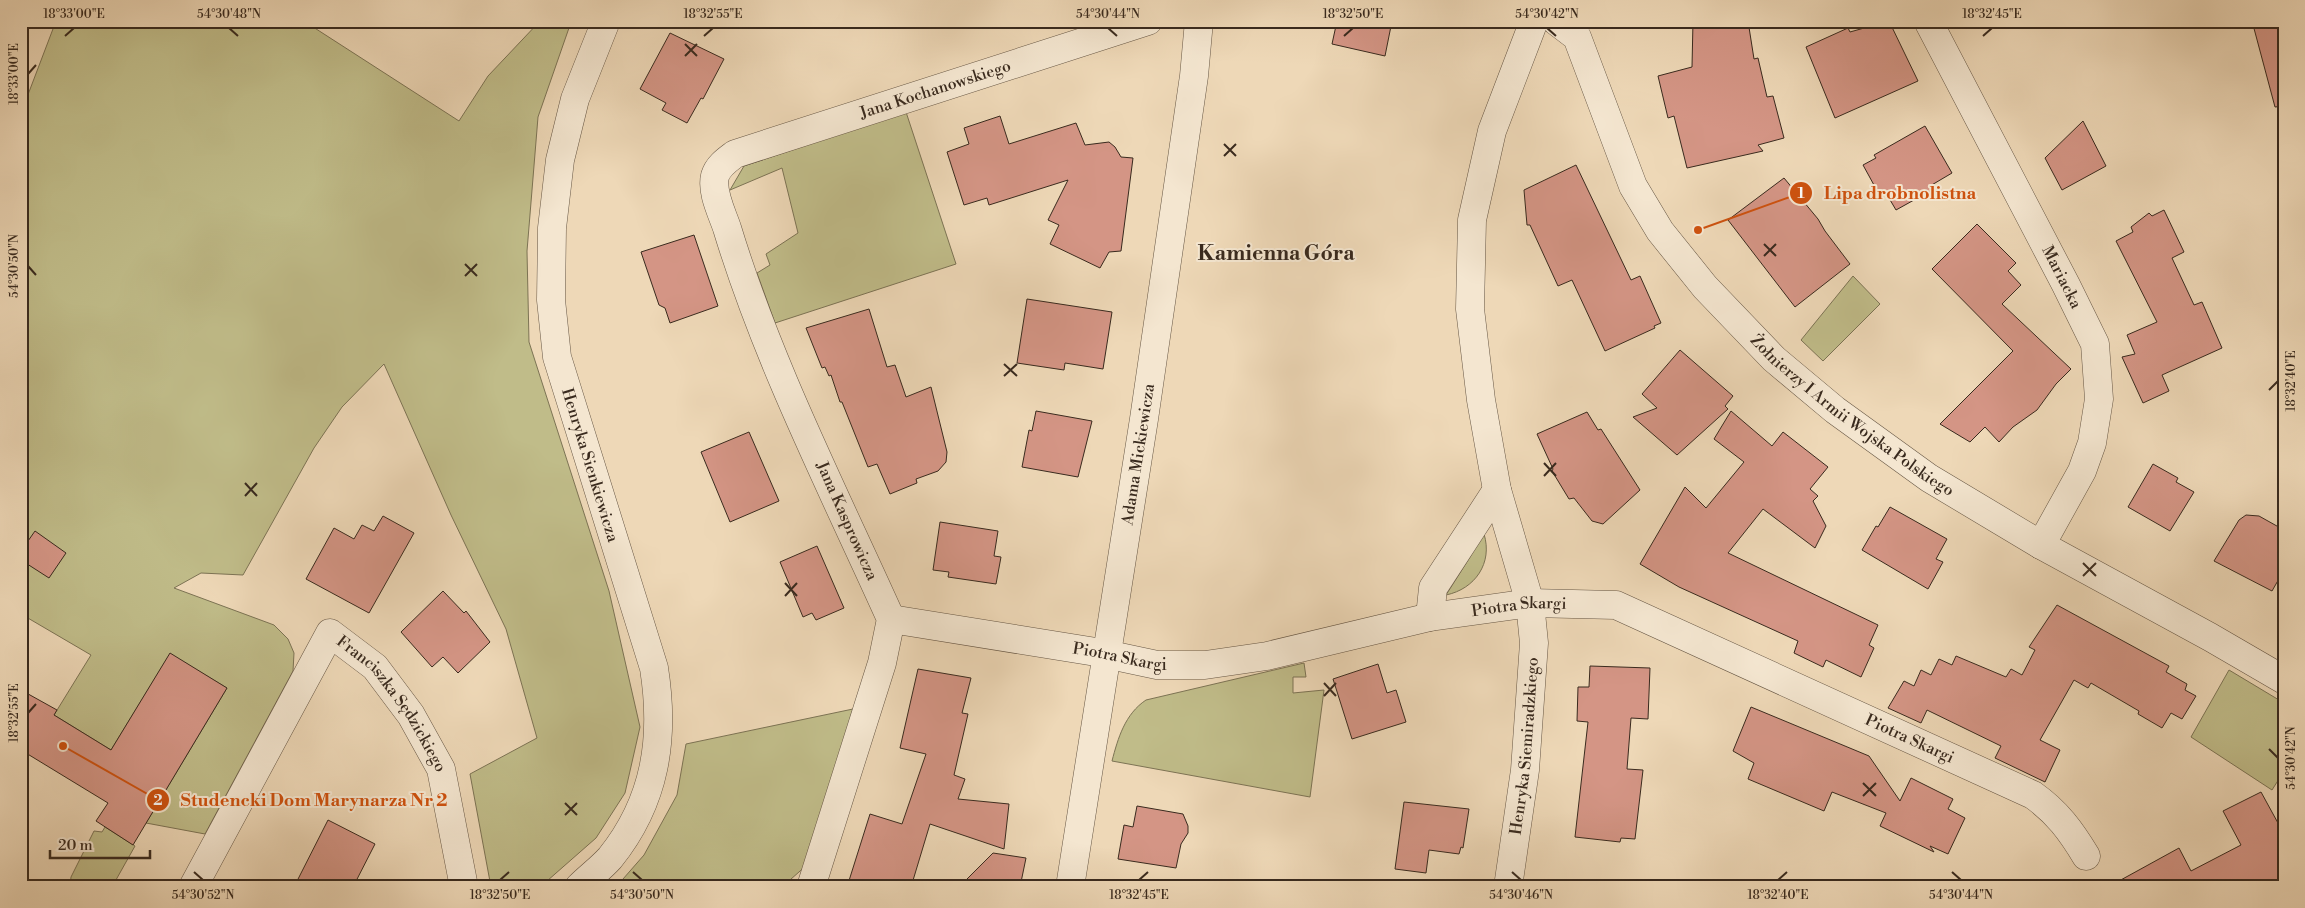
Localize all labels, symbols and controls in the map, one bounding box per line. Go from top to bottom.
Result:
text: 18°33'00"E [43,7,105,22]
text: 54°30'48"N [197,7,261,22]
text: 18°32'55"E [683,7,743,22]
text: 54°30'44"N [1076,7,1140,22]
text: 18°32'50"E [1323,7,1383,22]
text: 54°30'42"N [1515,7,1579,22]
text: 18°32'45"E [1962,7,2022,22]
text: 18°33'00"E [7,43,22,105]
street label: Jana Kochanowskiego [856,56,1013,123]
callout: Lipa drobnolistna [1788,176,1986,209]
text: Lipa drobnolistna [1824,182,1977,205]
text: 1 [1797,184,1805,203]
text: 54°30'50"N [7,234,22,298]
district label: Kamienna Góra [1197,241,1355,267]
street label: Mariacka [2037,242,2086,313]
street label: Żołnierzy I Armii Wojska Polskiego [1746,329,1958,501]
text: 18°32'40"E [2284,351,2299,411]
street label: Adama Mickiewicza [1117,381,1159,527]
street label: Henryka Sienkiewicza [557,386,623,545]
street label: Jana Kasprowicza [811,458,883,584]
street label: Piotra Skargi [1470,593,1567,621]
street label: Franciszka Sędzickiego [332,631,451,776]
street label: Piotra Skargi [1071,638,1167,675]
street label: Henryka Siemiradzkiego [1506,656,1543,836]
text: 18°32'55"E [7,683,22,743]
street label: Piotra Skargi [1862,710,1957,768]
text: 54°30'42"N [2284,726,2299,790]
callout: Studencki Dom Marynarza Nr 2 [145,784,457,817]
text: Studencki Dom Marynarza Nr 2 [181,789,447,812]
text: 2 [153,791,163,810]
scale bar [50,828,150,860]
text: 20 m [58,836,93,855]
text: 54°30'52"N [172,888,234,903]
text: 18°32'50"E [470,888,530,903]
text: 54°30'50"N [610,888,674,903]
text: 18°32'45"E [1109,888,1169,903]
text: 54°30'46"N [1489,888,1553,903]
text: 18°32'40"E [1748,888,1808,903]
text: 54°30'44"N [1929,888,1993,903]

